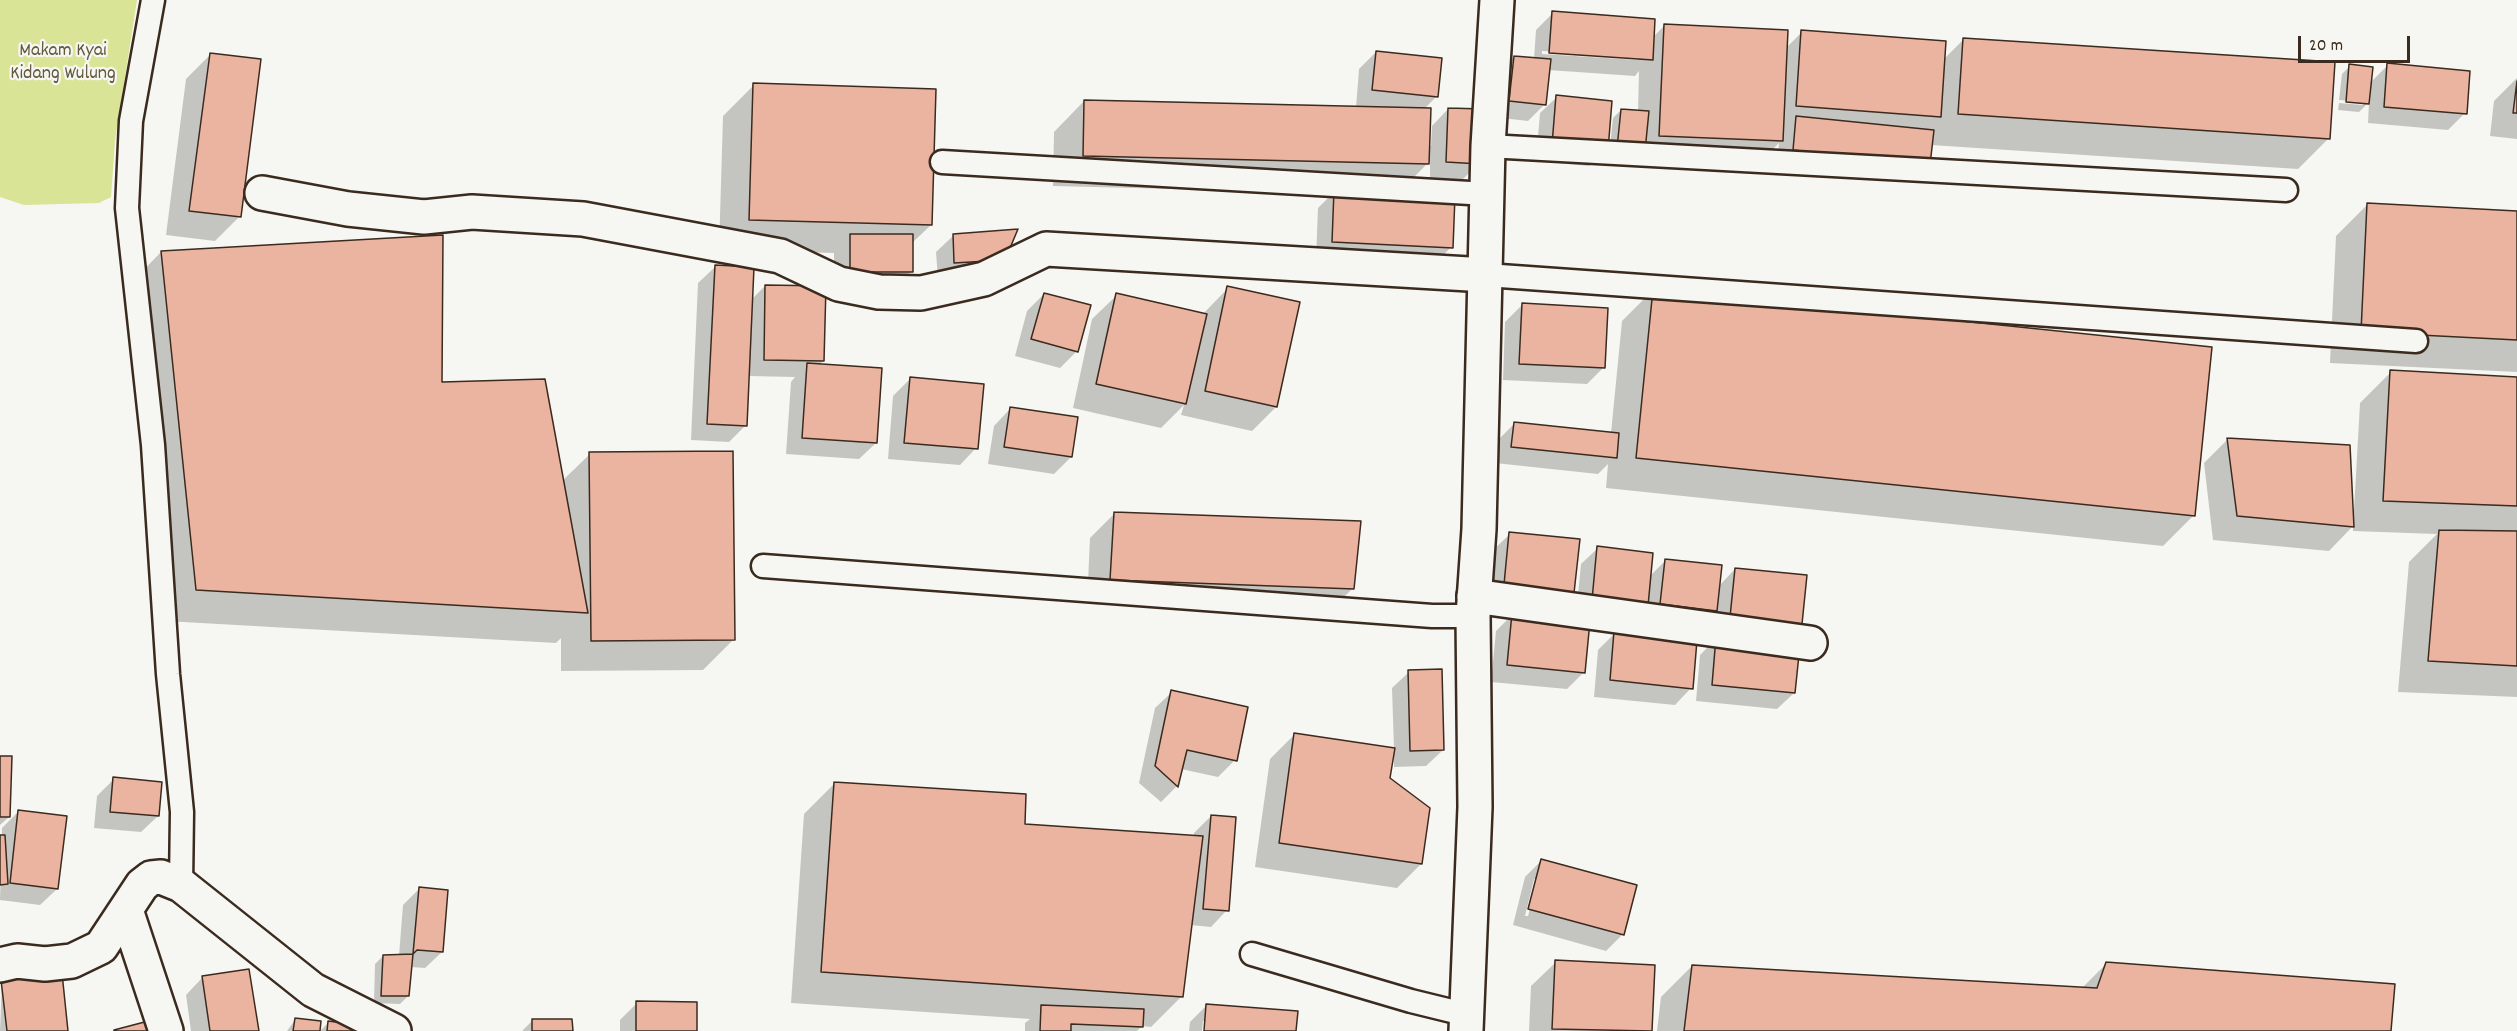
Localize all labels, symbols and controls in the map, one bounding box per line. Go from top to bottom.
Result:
scale bar [2301,24,2414,62]
text: 20 m [2309,34,2343,59]
park label: Makam Kyai Kidang Wulung [10,40,116,87]

